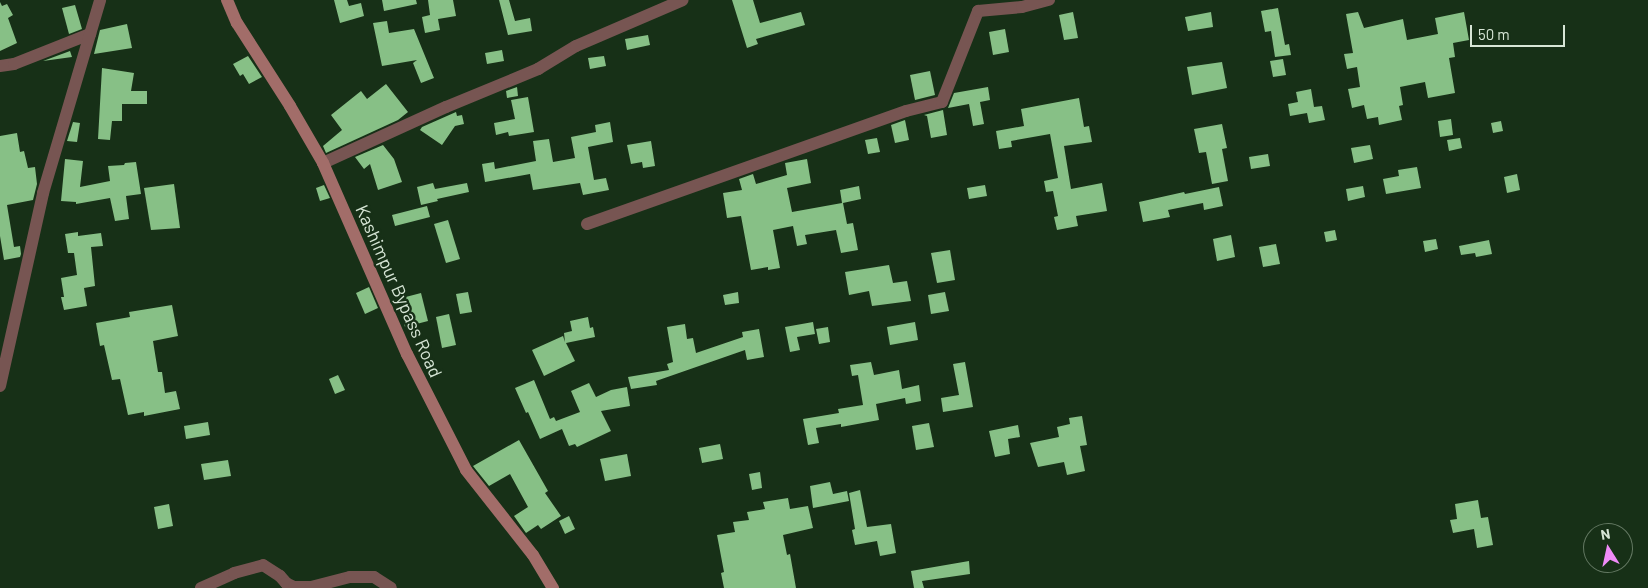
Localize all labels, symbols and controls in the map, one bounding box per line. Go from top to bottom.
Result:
scale bar [1473,15,1568,47]
text: 50 m [1478,25,1510,43]
street label: Kashimpur Bypass Road [351,201,447,381]
north arrow [1583,523,1633,573]
text: N [1599,525,1612,543]

